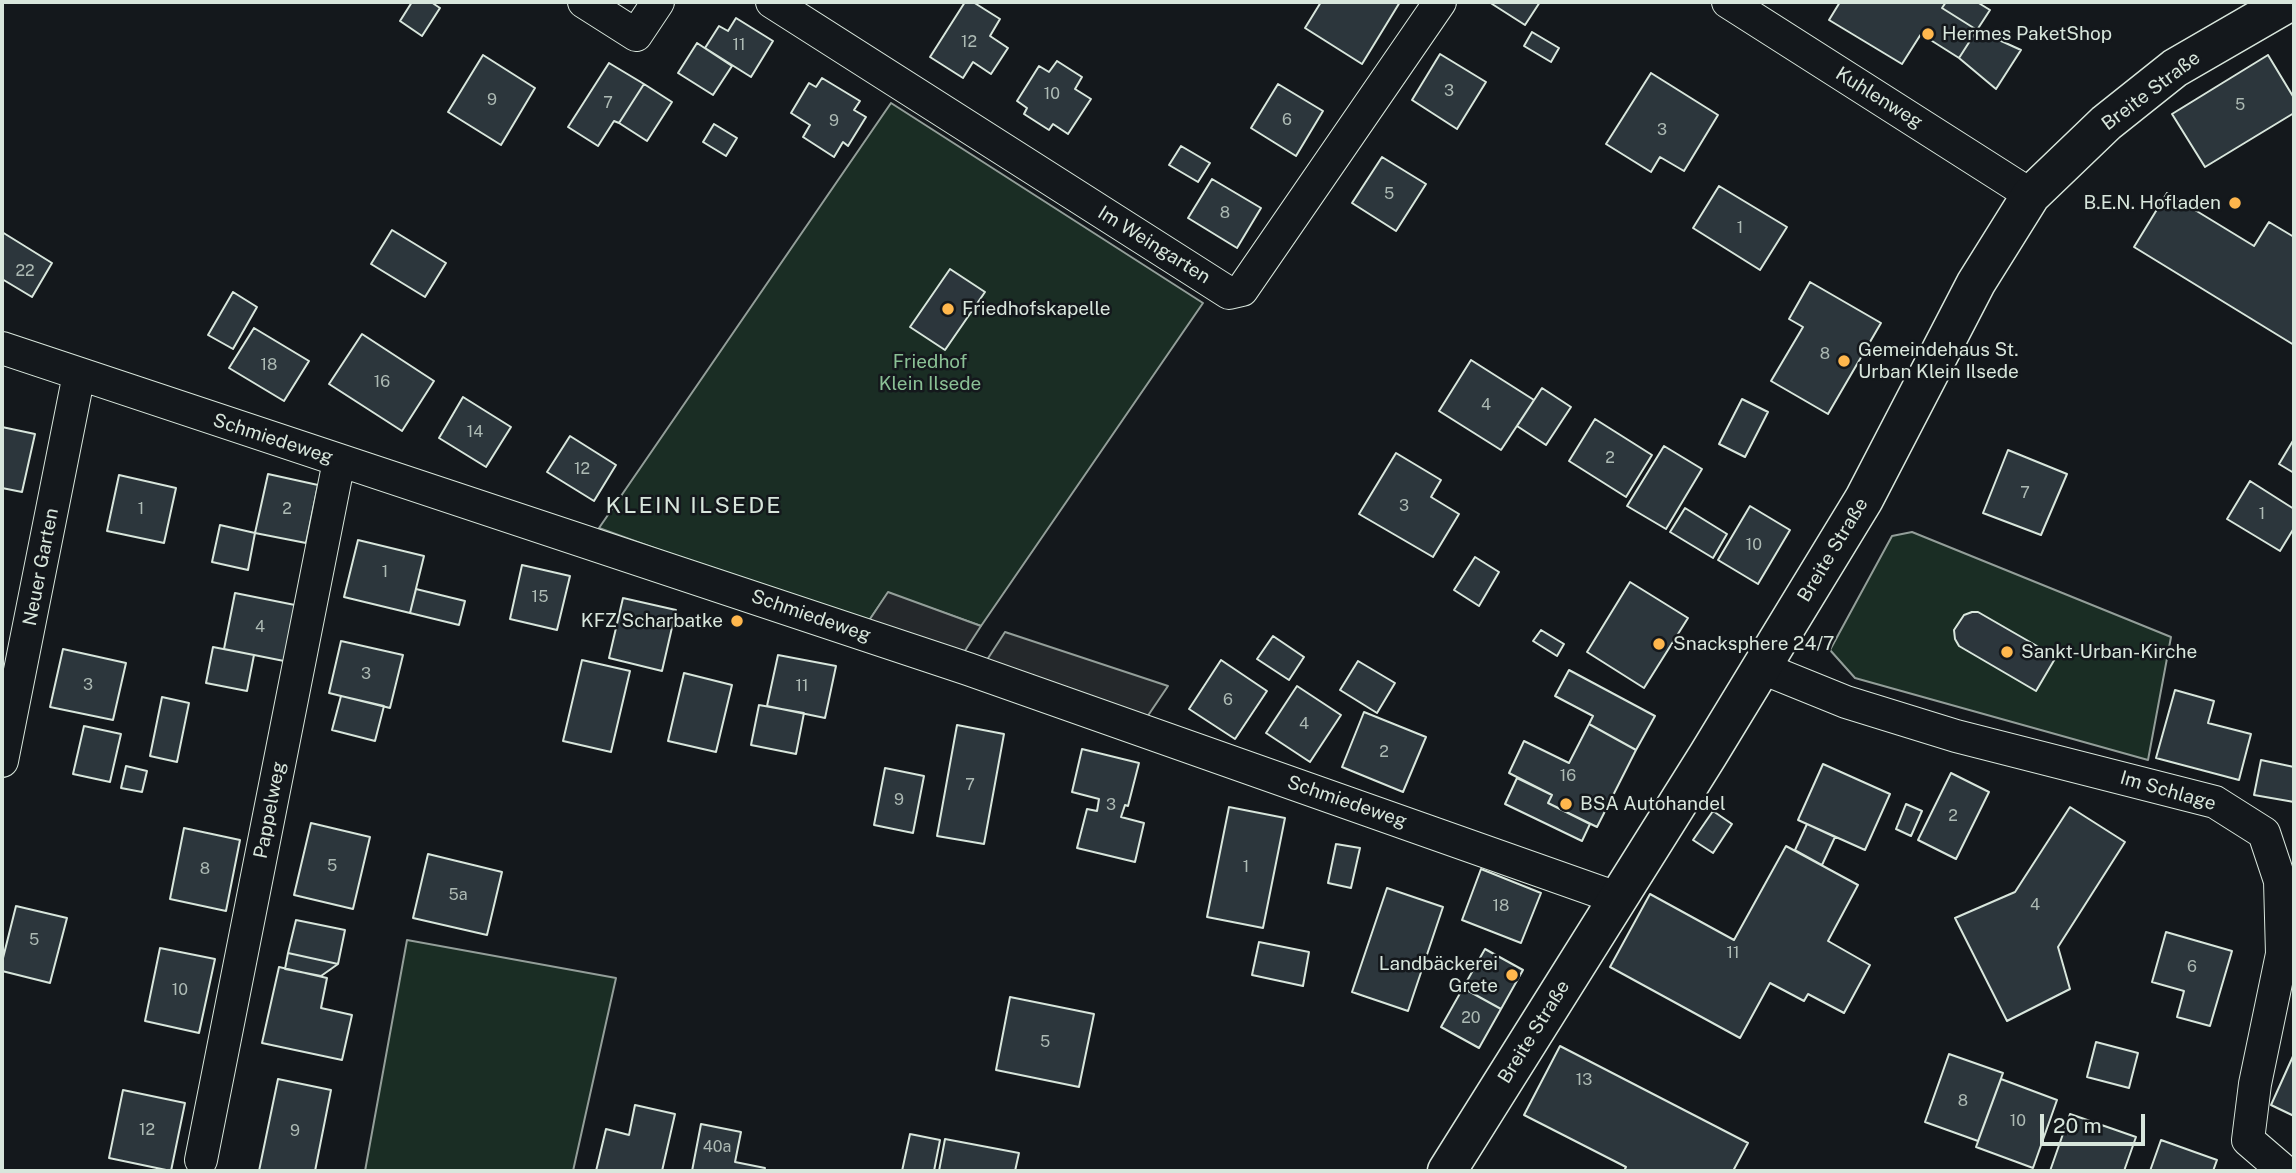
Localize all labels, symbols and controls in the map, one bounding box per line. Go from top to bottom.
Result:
place label: Hermes PaketShop [1942,23,2112,45]
marker: Hermes PaketShop [1920,26,1936,42]
house number: 12 [961,32,977,52]
house number: 11 [732,35,746,55]
street label: Breite Straße [2097,47,2205,135]
street label: Kuhlenweg [1831,62,1927,134]
house number: 3 [1444,81,1454,101]
house number: 10 [1044,84,1060,104]
house number: 9 [487,90,497,110]
house number: 7 [603,93,613,113]
house number: 5 [2235,95,2245,115]
house number: 6 [1282,110,1292,130]
house number: 9 [829,111,839,131]
house number: 3 [1657,120,1667,140]
house number: 5 [1384,184,1394,204]
place label: B.E.N. Hofladen [2084,192,2221,214]
marker: B.E.N. Hofladen [2227,195,2243,211]
street label: Im Weingarten [1094,201,1214,289]
house number: 8 [1220,203,1230,223]
house number: 1 [1737,218,1743,238]
house number: 22 [15,261,35,281]
place label: Friedhofskapelle [962,298,1110,320]
marker: Friedhofskapelle [940,301,956,317]
place label: Gemeindehaus St. Urban Klein Ilsede [1858,339,2019,383]
house number: 8 [1820,344,1830,364]
park label: Friedhof Klein Ilsede [879,351,981,395]
marker: Gemeindehaus St. Urban Klein Ilsede [1836,353,1852,369]
house number: 18 [261,355,277,375]
house number: 16 [374,372,390,392]
house number: 4 [1481,395,1491,415]
street label: Schmiedeweg [210,409,336,469]
house number: 14 [467,422,483,442]
house number: 2 [1605,448,1615,468]
house number: 12 [574,459,590,479]
house number: 7 [2020,483,2030,503]
district label: KLEIN ILSEDE [607,492,781,520]
street label: Breite Straße [1793,494,1873,606]
house number: 3 [1399,496,1409,516]
house number: 1 [138,499,144,519]
house number: 2 [282,499,292,519]
house number: 1 [2259,504,2265,524]
street label: Neuer Garten [18,506,64,628]
house number: 10 [1746,535,1762,555]
house number: 1 [382,562,388,582]
street label: Schmiedeweg [748,585,874,647]
house number: 15 [532,587,548,607]
place label: KFZ Scharbatke [581,610,723,632]
marker: KFZ Scharbatke [729,613,745,629]
house number: 4 [255,617,265,637]
place label: Snacksphere 24/7 [1673,633,1834,655]
marker: Snacksphere 24/7 [1651,636,1667,652]
place label: Sankt-Urban-Kirche [2021,641,2197,663]
marker: Sankt-Urban-Kirche [1999,644,2015,660]
house number: 3 [361,664,371,684]
house number: 3 [83,675,93,695]
house number: 11 [795,676,809,696]
house number: 6 [1223,690,1233,710]
house number: 4 [1299,714,1309,734]
house number: 2 [1379,742,1389,762]
street label: Pappelweg [249,760,291,860]
house number: 16 [1560,766,1576,786]
street label: Im Schlage [2117,766,2219,816]
street label: Schmiedeweg [1284,771,1410,833]
house number: 7 [965,775,975,795]
house number: 9 [894,790,904,810]
place label: BSA Autohandel [1580,793,1726,815]
house number: 3 [1106,795,1116,815]
marker: BSA Autohandel [1558,796,1574,812]
house number: 2 [1948,806,1958,826]
house number: 5 [327,856,337,876]
house number: 1 [1243,857,1249,877]
house number: 8 [200,859,210,879]
house number: 5a [448,885,468,905]
house number: 4 [2030,895,2040,915]
house number: 18 [1493,896,1509,916]
house number: 5 [29,930,39,950]
house number: 11 [1726,943,1740,963]
place label: Landbäckerei Grete [1379,953,1498,997]
house number: 6 [2187,957,2197,977]
marker: Landbäckerei Grete [1504,967,1520,983]
street label: Breite Straße [1493,976,1575,1088]
house number: 10 [172,980,188,1000]
house number: 20 [1461,1008,1481,1028]
house number: 5 [1040,1032,1050,1052]
house number: 13 [1576,1070,1592,1090]
house number: 8 [1958,1091,1968,1111]
scale bar [2044,1100,2149,1144]
house number: 10 [2010,1111,2026,1131]
text: 20 m [2053,1113,2102,1138]
house number: 12 [139,1120,155,1140]
house number: 9 [290,1121,300,1141]
house number: 40a [703,1137,731,1157]

